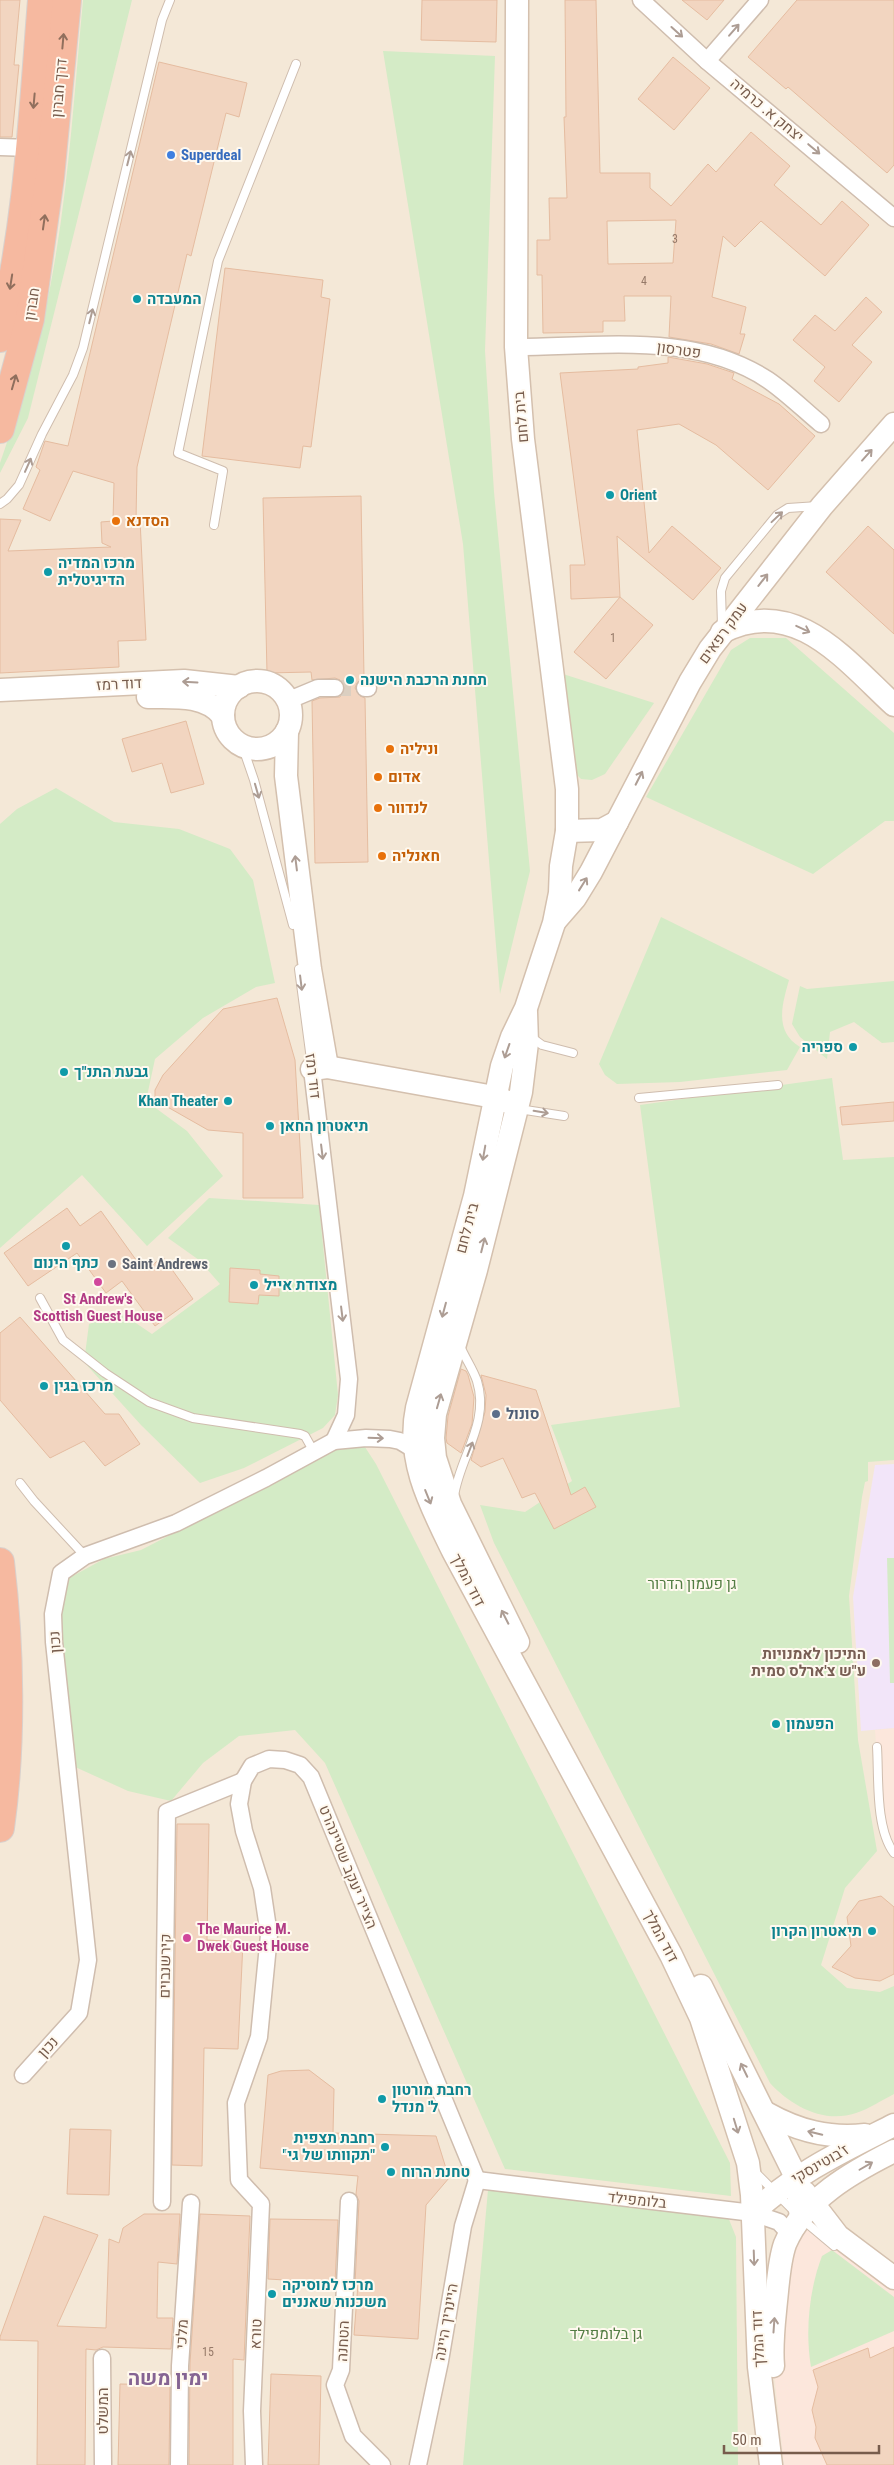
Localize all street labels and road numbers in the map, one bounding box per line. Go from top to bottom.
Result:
street label: דרך חברון [47,58,71,118]
street label: יצחק א. כרמיה [727,74,807,146]
street label: חברון [21,286,43,322]
street label: פטרסון [656,338,702,362]
street label: בית לחם [510,390,532,443]
street label: עמק רפאים [695,599,751,667]
street label: דוד רמז [96,674,142,694]
street label: דוד רמז [301,1052,325,1100]
street label: בית לחם [452,1201,482,1255]
street label: דוד המלך [447,1551,489,1610]
street label: נכון [45,1630,65,1654]
street label: הצייר יעקב שטיינהרט [315,1803,381,1931]
street label: דוד המלך [640,1907,682,1966]
street label: קירשנבוים [155,1933,175,1999]
street label: נכון [34,2033,62,2061]
street label: ז'בוטינסקי [788,2140,852,2188]
street label: בלומפילד [607,2188,667,2212]
street label: היינריך היינה [430,2282,462,2362]
street label: דוד המלך [748,2310,768,2368]
street label: טורא [246,2318,266,2350]
street label: מלכי [172,2319,192,2349]
street label: הטחנה [333,2320,353,2362]
street label: המשלט [94,2387,112,2435]

